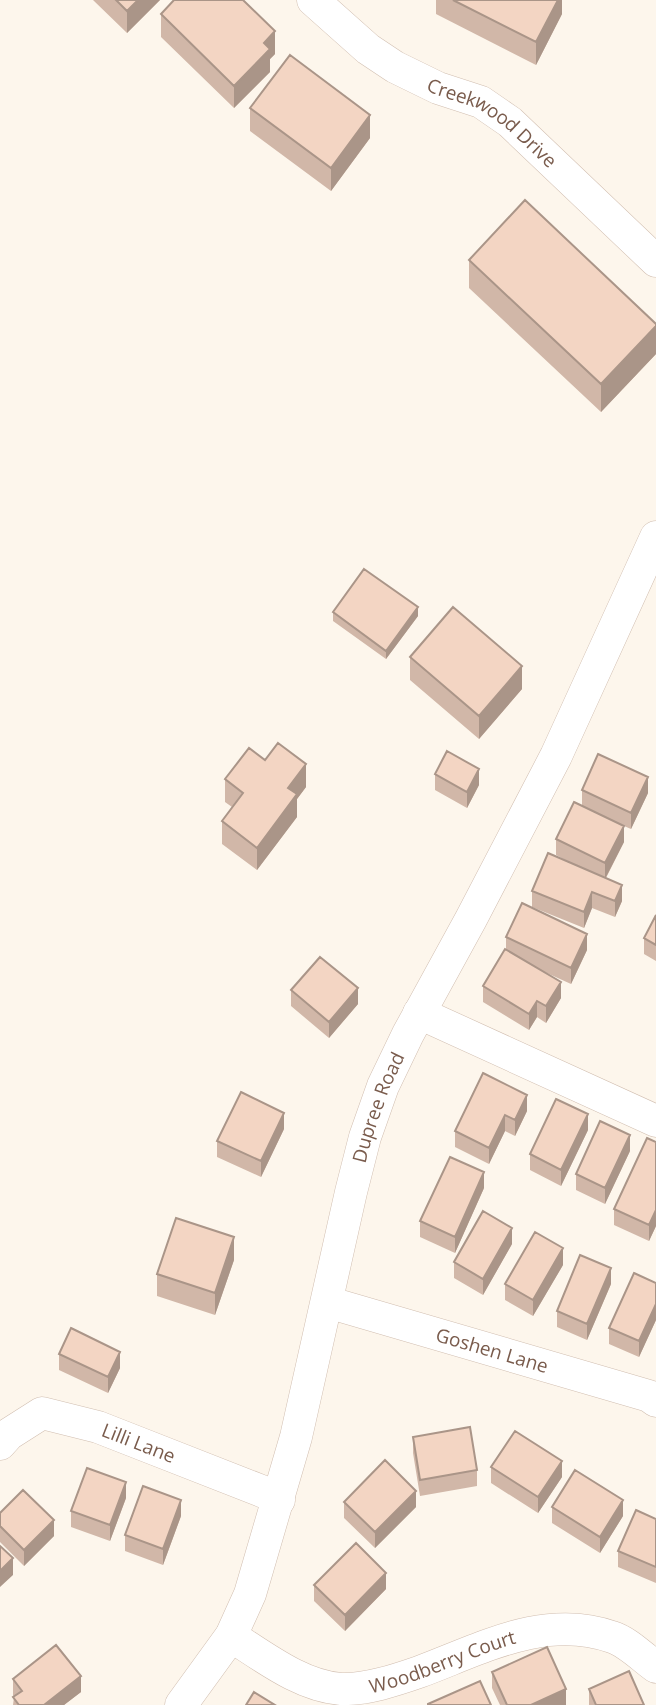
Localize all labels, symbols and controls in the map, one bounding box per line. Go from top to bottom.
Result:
street label: Creekwood Drive [423,72,563,173]
street label: Dupree Road [346,1048,410,1165]
street label: Goshen Lane [433,1321,551,1379]
street label: Lilli Lane [98,1417,179,1469]
street label: Woodberry Court [366,1624,519,1699]

